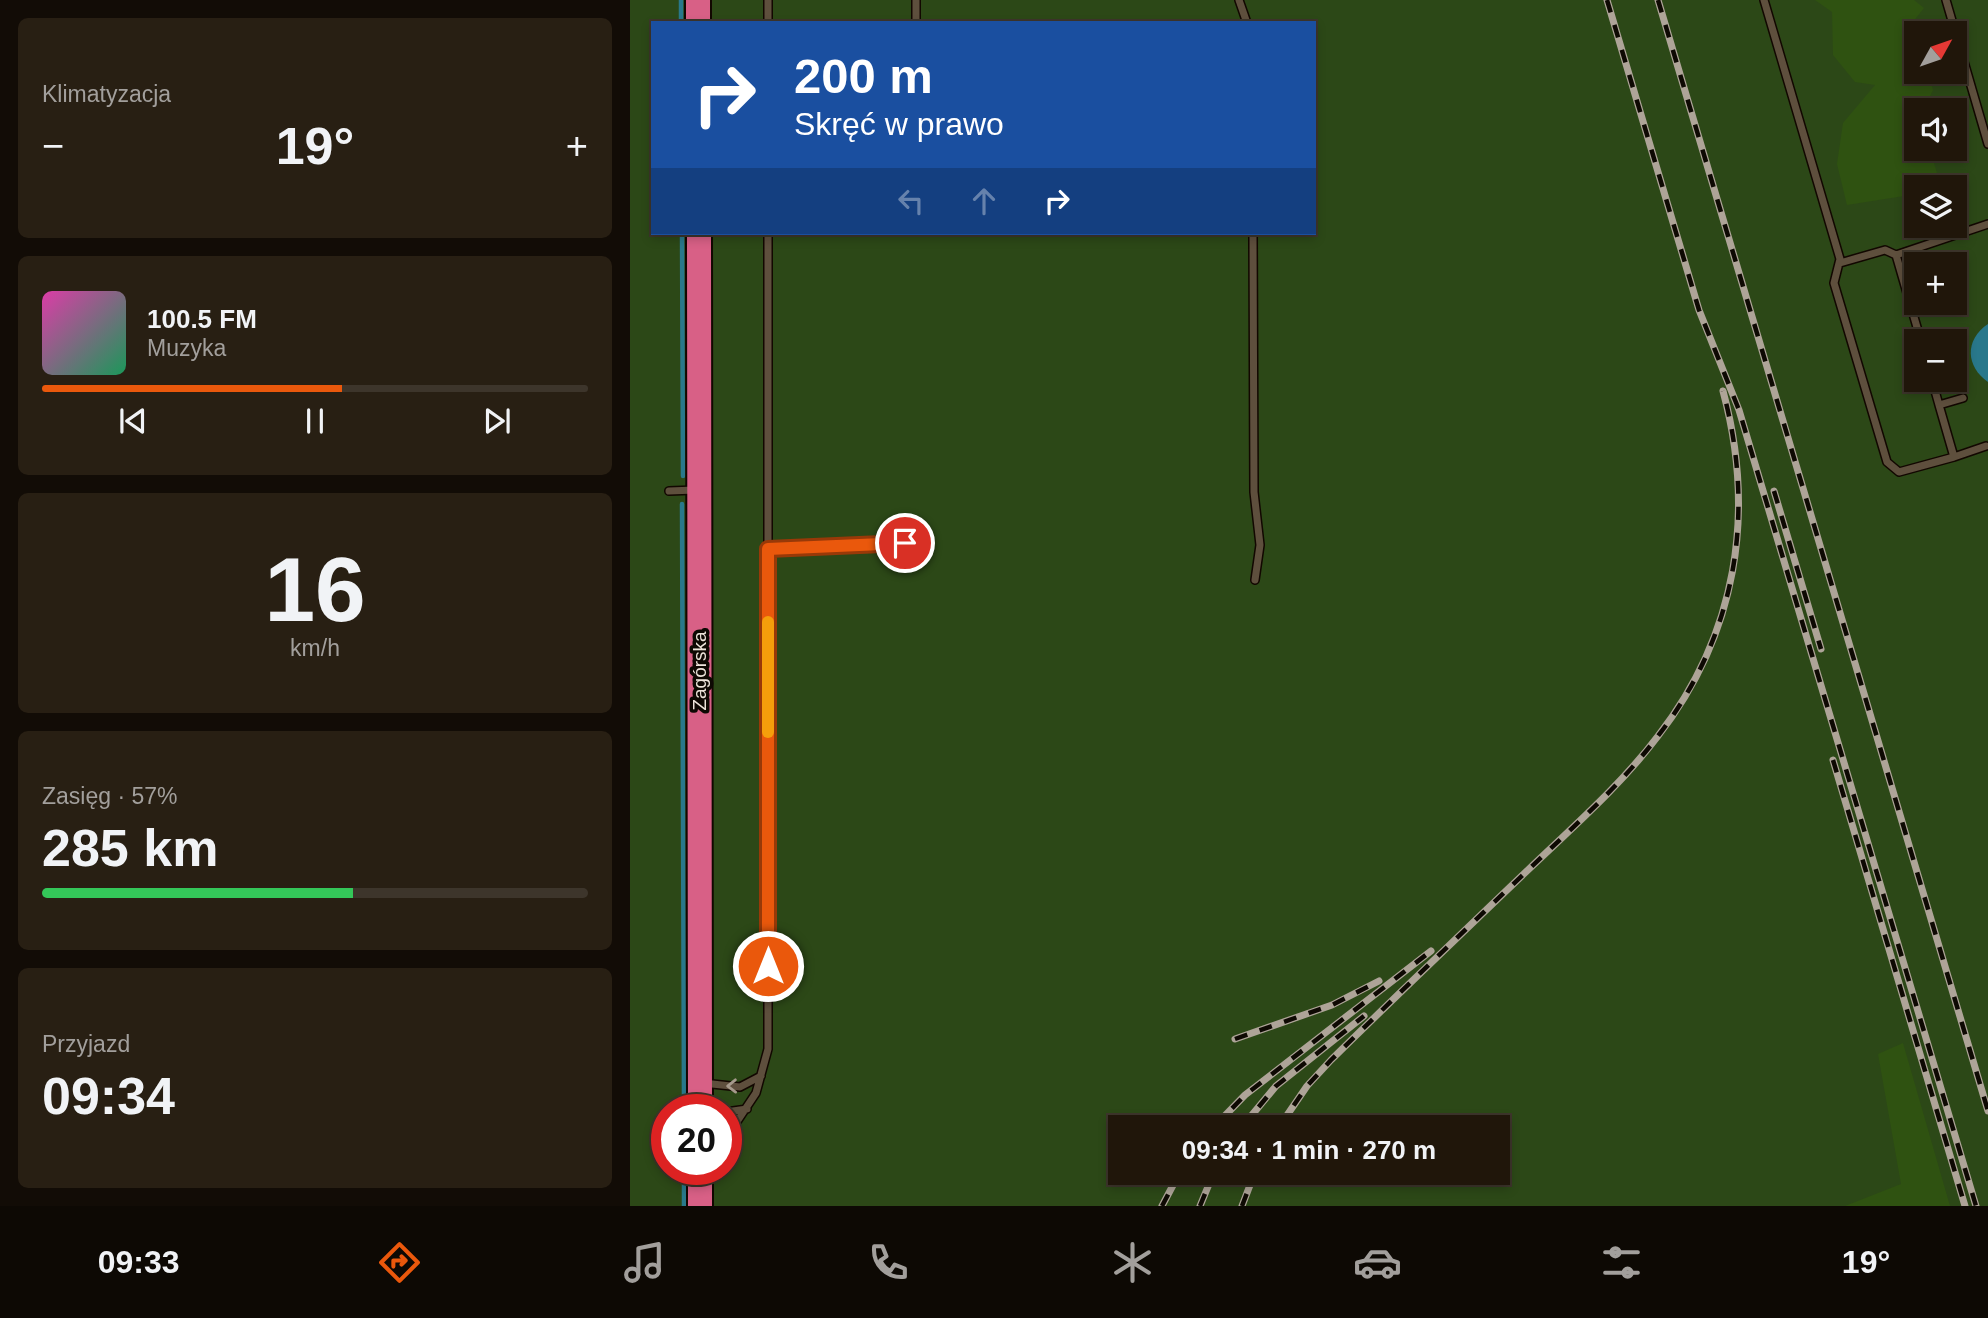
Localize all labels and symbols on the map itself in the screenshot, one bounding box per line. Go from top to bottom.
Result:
north arrow [1904,21,1967,84]
pin [875,513,935,573]
street label: Zagórska [689,631,710,711]
position arrow [731,929,805,1003]
one-way arrow [726,1078,737,1094]
speed limit sign: 20 [651,1094,742,1185]

